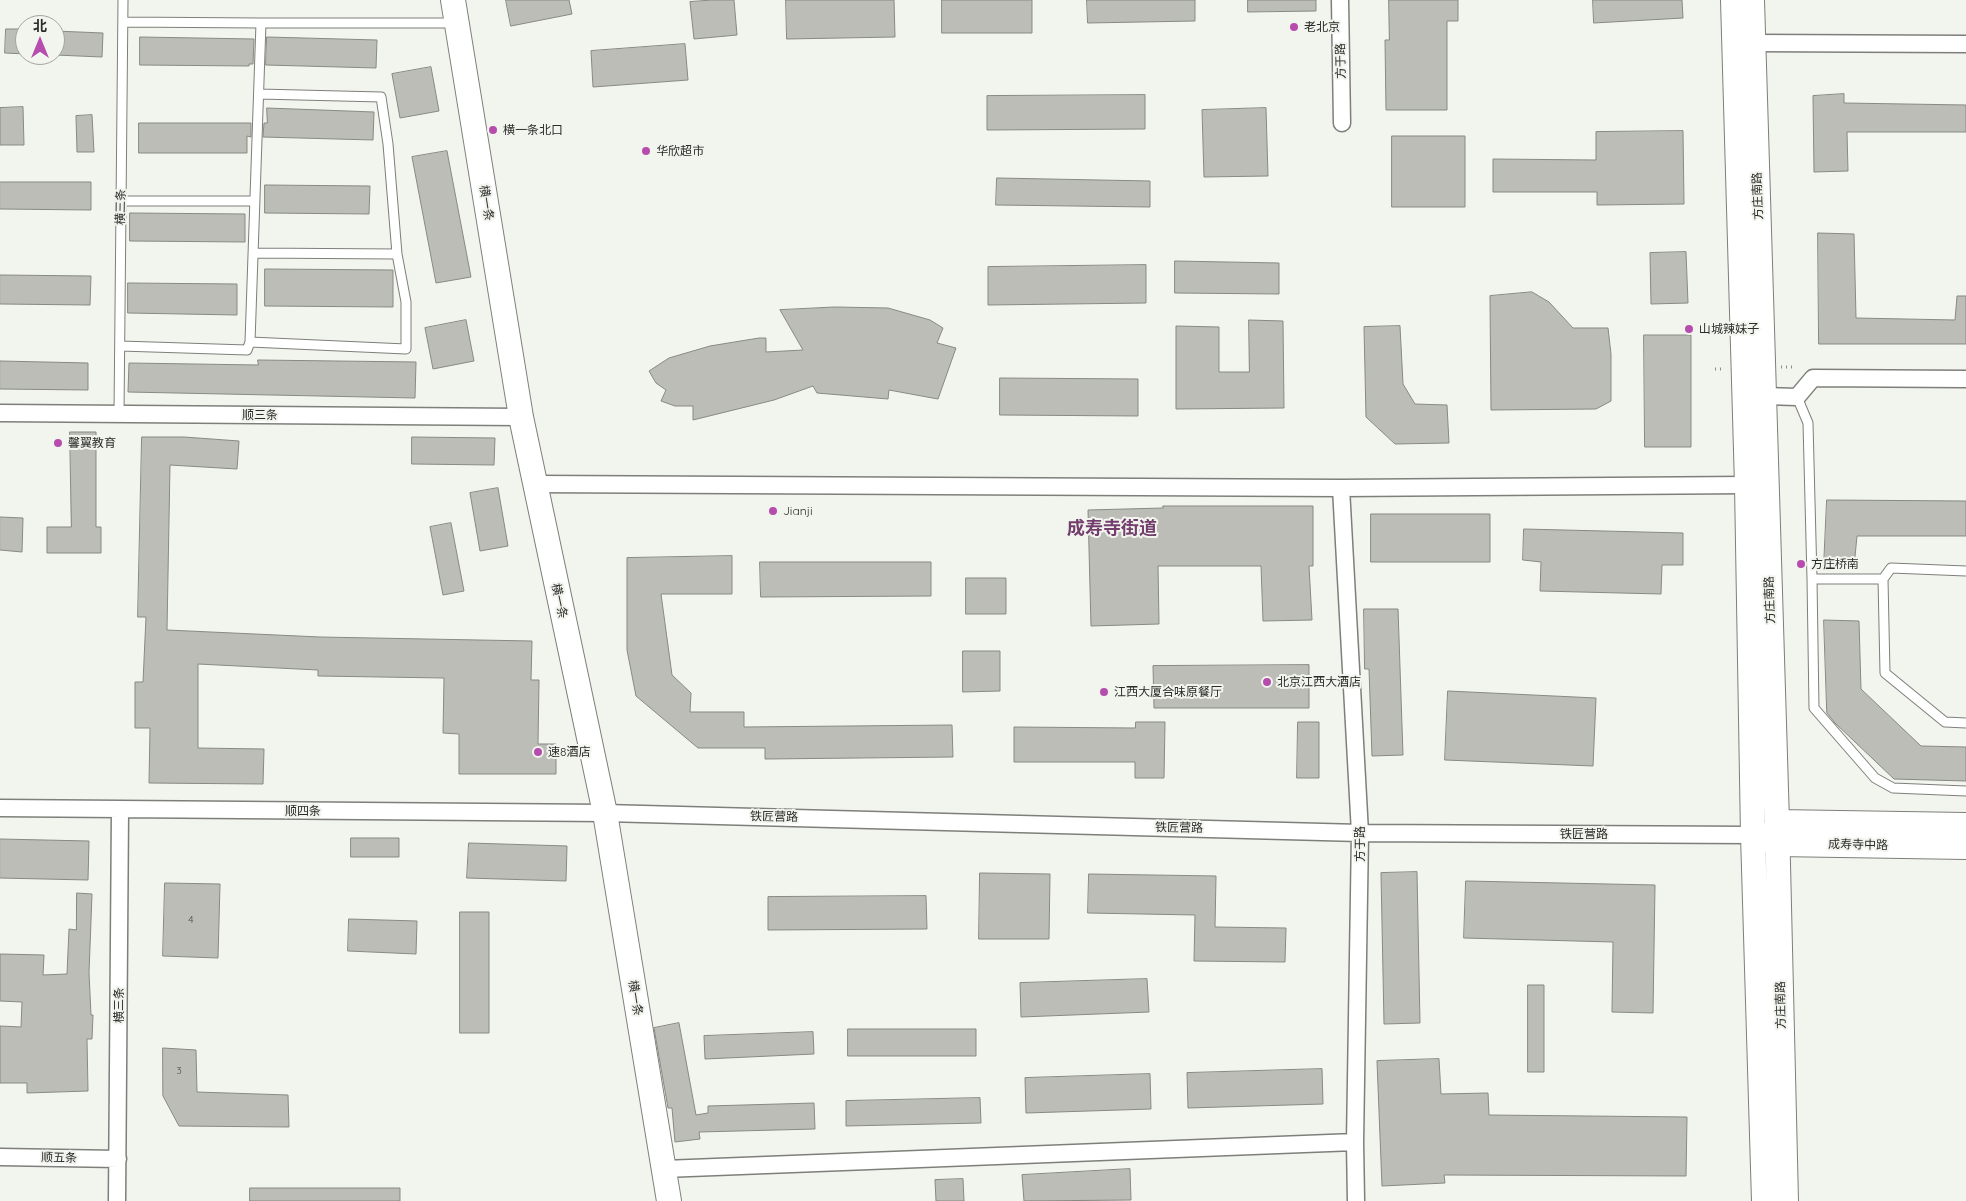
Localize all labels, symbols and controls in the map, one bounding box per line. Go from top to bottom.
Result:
north arrow [15,15,65,65]
text: 北 [33,17,47,35]
place label: 老北京 [1304,20,1340,34]
marker: 老北京 [1288,21,1300,33]
street label: 方于路 [1333,43,1349,79]
place label: 横一条北口 [503,123,563,137]
marker: 横一条北口 [487,124,499,136]
place label: 华欣超市 [656,144,704,158]
marker: 华欣超市 [640,145,652,157]
street label: 方庄南路 [1750,172,1766,220]
street label: 横一条 [476,184,496,222]
street label: 横三条 [113,189,129,225]
place label: 山城辣妹子 [1699,322,1759,336]
marker: 山城辣妹子 [1683,323,1695,335]
street label: 顺三条 [242,408,278,422]
place label: 馨翼教育 [68,436,116,450]
marker: 馨翼教育 [52,437,64,449]
place label: Jianji [783,504,812,518]
marker: Jianji [767,505,779,517]
district label: 成寿寺街道 [1067,518,1157,540]
place label: 方庄桥南 [1811,557,1859,571]
marker: 方庄桥南 [1795,558,1807,570]
street label: 方庄南路 [1762,576,1778,624]
street label: 横一条 [548,582,570,620]
place label: 北京江西大酒店 [1277,675,1361,689]
marker: 北京江西大酒店 [1261,676,1273,688]
place label: 江西大厦合味原餐厅 [1114,685,1222,699]
marker: 江西大厦合味原餐厅 [1098,686,1110,698]
place label: 速8酒店 [548,745,590,759]
marker: 速8酒店 [532,746,544,758]
street label: 顺四条 [285,804,321,818]
street label: 铁匠营路 [750,809,798,825]
street label: 铁匠营路 [1155,820,1203,836]
street label: 方于路 [1353,826,1367,862]
street label: 铁匠营路 [1560,827,1608,841]
street label: 成寿寺中路 [1828,837,1888,853]
house number: 4 [188,914,194,926]
street label: 横一条 [625,979,645,1017]
street label: 方庄南路 [1773,981,1789,1029]
street label: 横三条 [112,987,126,1023]
house number: 3 [176,1065,182,1077]
street label: 顺五条 [41,1150,77,1166]

